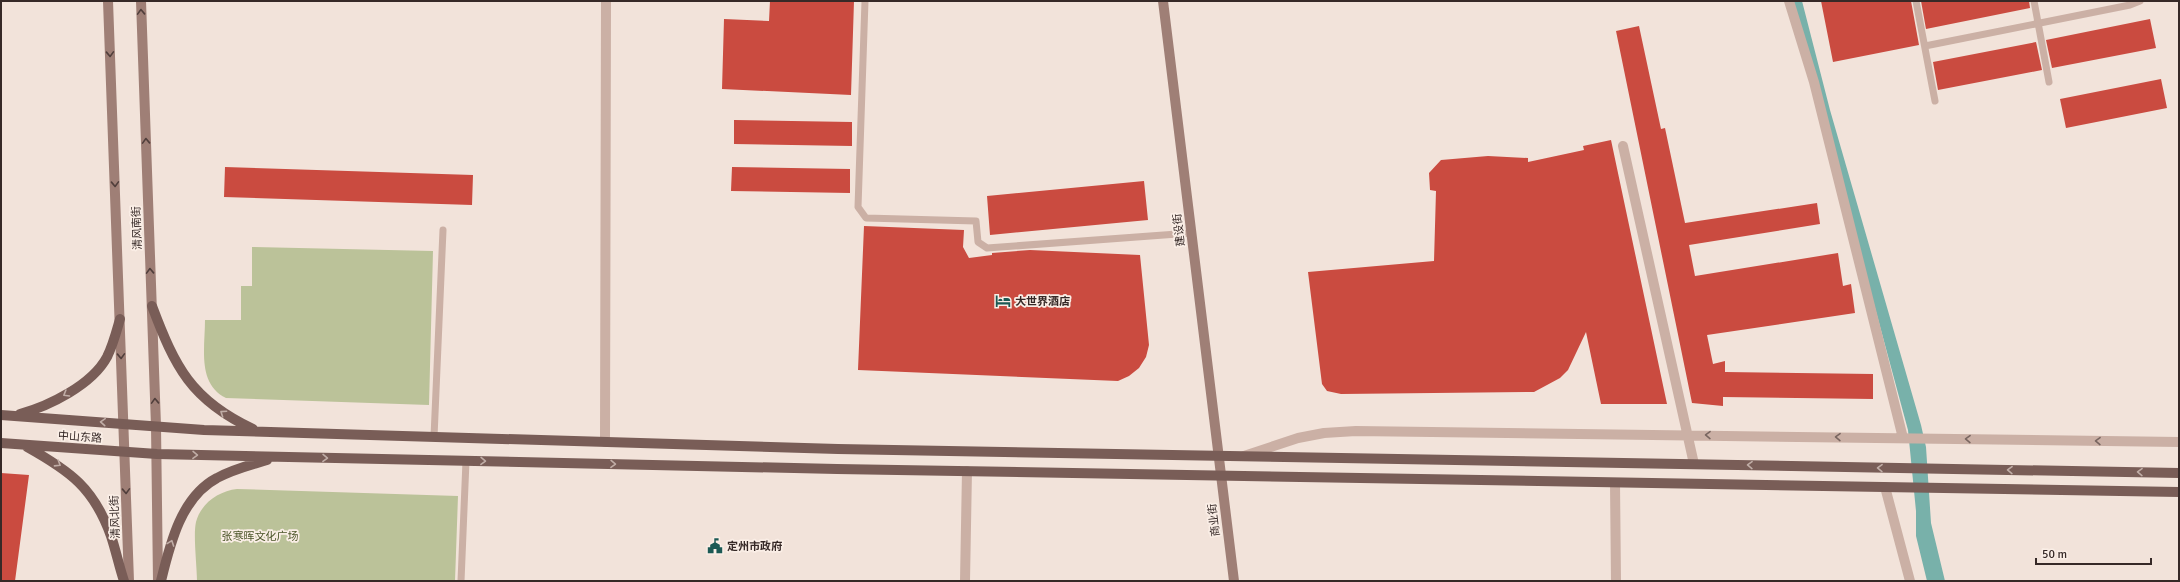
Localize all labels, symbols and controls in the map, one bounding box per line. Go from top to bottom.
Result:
one-way arrow [137,9,145,15]
one-way arrow [106,51,114,57]
one-way arrow [142,138,150,144]
one-way arrow [110,181,119,187]
street label: 清风南街 [130,206,144,250]
street label: 建设街 [1171,213,1187,247]
one-way arrow [146,268,155,274]
hotel icon: 大世界酒店 [994,292,1012,310]
place label: 大世界酒店 [1015,295,1070,308]
one-way arrow [117,353,125,359]
one-way arrow [63,389,70,396]
one-way arrow [151,398,159,404]
one-way arrow [220,410,227,417]
one-way arrow [100,418,106,427]
street label: 中山东路 [58,429,102,445]
one-way arrow [1705,431,1711,440]
one-way arrow [1835,433,1841,441]
one-way arrow [1965,435,1971,443]
one-way arrow [2095,436,2101,445]
one-way arrow [193,451,199,459]
one-way arrow [322,454,328,462]
one-way arrow [480,457,486,465]
one-way arrow [53,459,60,466]
one-way arrow [610,460,616,468]
one-way arrow [1747,461,1753,469]
one-way arrow [1877,463,1883,472]
one-way arrow [2007,466,2013,474]
one-way arrow [2137,468,2143,476]
one-way arrow [121,488,130,494]
street label: 清风北街 [108,495,122,539]
street label: 商业街 [1206,503,1222,537]
park label: 张寒晖文化广场 [222,530,299,543]
public building icon: 定州市政府 [706,537,724,555]
one-way arrow [166,540,174,547]
place label: 定州市政府 [727,540,782,553]
scale bar [2036,540,2151,566]
text: 50 m [2042,547,2067,562]

